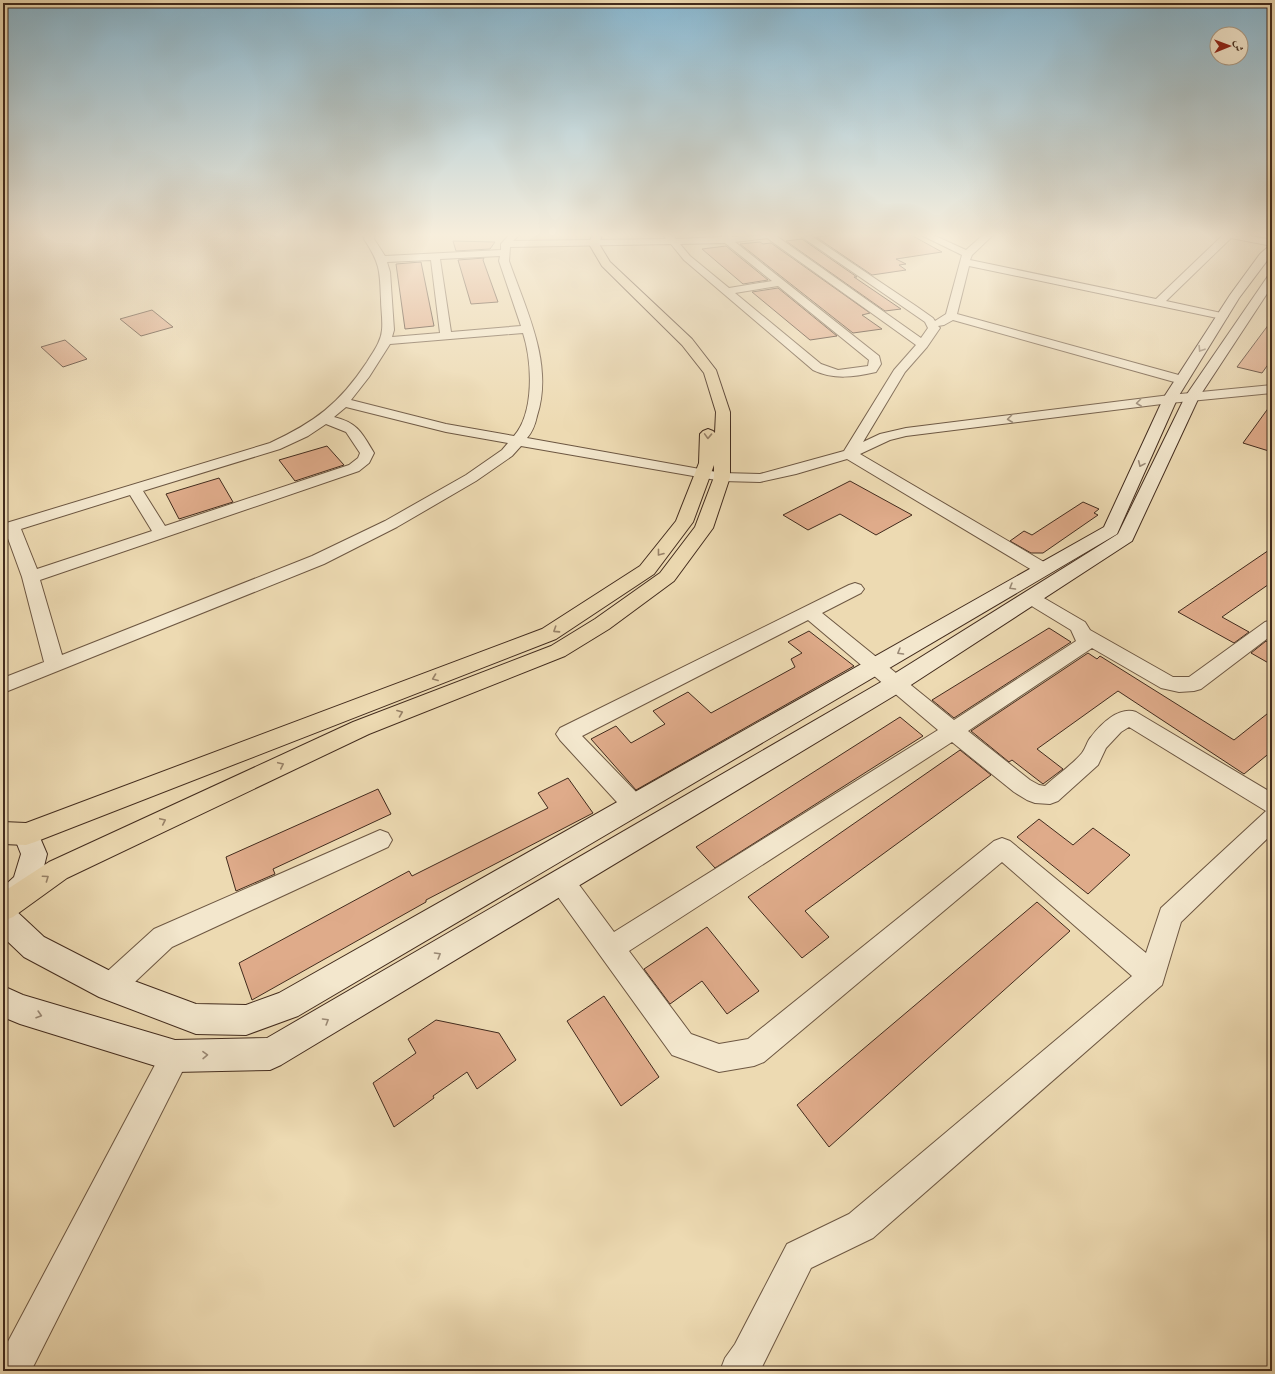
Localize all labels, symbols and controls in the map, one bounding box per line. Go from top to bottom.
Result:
north arrow [1209,26,1249,66]
text: ش [1232,40,1245,51]
one-way arrow [1198,345,1206,352]
one-way arrow [1136,398,1143,407]
one-way arrow [1007,414,1014,423]
one-way arrow [704,433,712,439]
one-way arrow [1138,460,1146,467]
one-way arrow [658,549,665,556]
one-way arrow [1009,582,1017,589]
one-way arrow [553,625,560,633]
one-way arrow [897,647,904,654]
one-way arrow [432,673,439,681]
one-way arrow [396,709,403,717]
one-way arrow [277,762,284,770]
one-way arrow [159,818,166,826]
one-way arrow [42,876,49,883]
one-way arrow [434,952,441,960]
one-way arrow [35,1010,42,1019]
one-way arrow [322,1018,329,1026]
one-way arrow [202,1051,208,1059]

